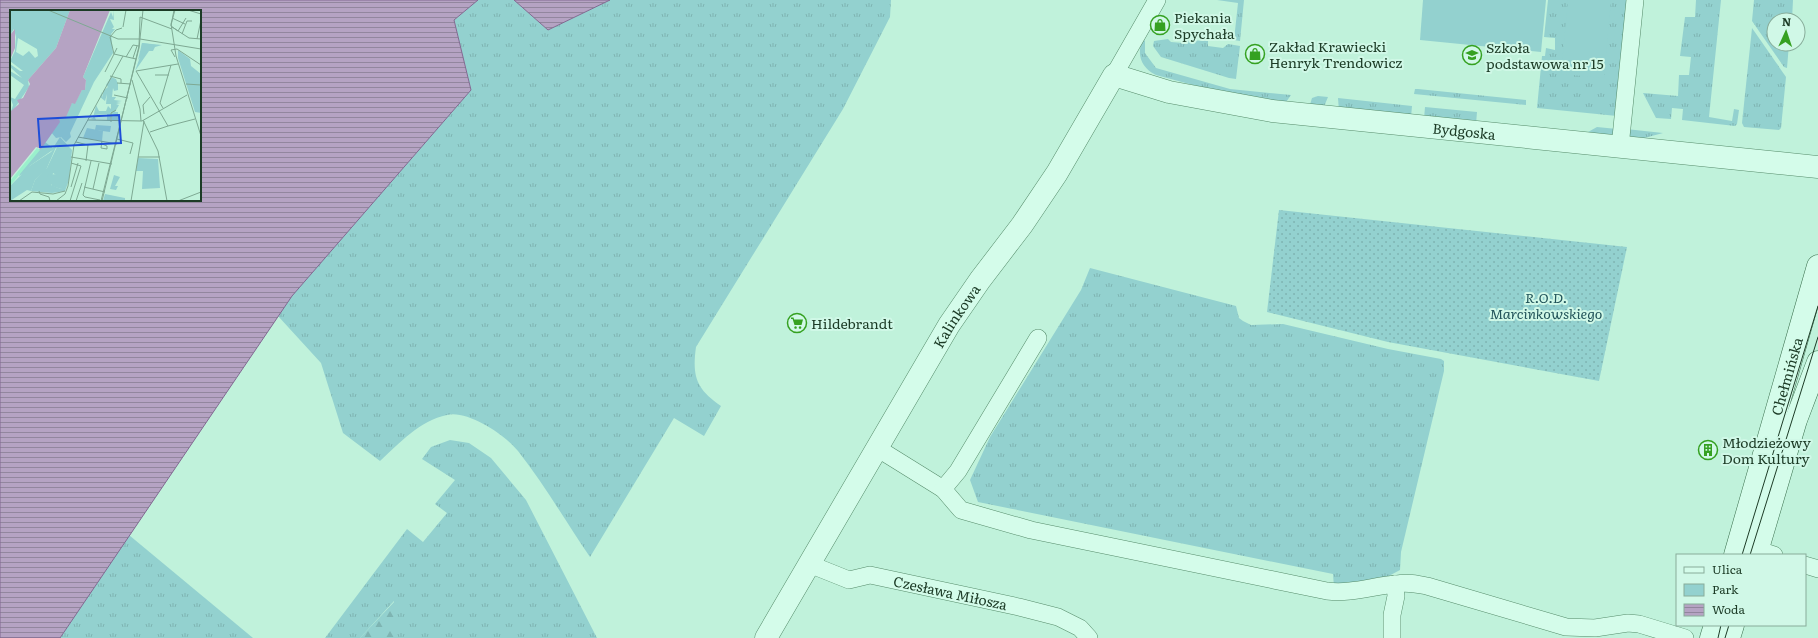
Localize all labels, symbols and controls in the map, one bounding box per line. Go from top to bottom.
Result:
place label: Piekania Spychała [1174,7,1235,43]
inset map [10,10,201,201]
north arrow [1766,12,1806,52]
text: N [1782,13,1792,29]
shop icon: Piekania Spychała [1149,14,1171,36]
place label: Zakład Krawiecki Henryk Trendowicz [1269,36,1402,72]
place label: Szkoła podstawowa nr 15 [1486,37,1604,73]
shop icon: Zakład Krawiecki Henryk Trendowicz [1244,43,1266,65]
school or university icon: Szkoła podstawowa nr 15 [1461,44,1483,66]
street label: Bydgoska [1432,118,1497,144]
street label: Kalinkowa [928,280,985,351]
park label: R.O.D. Marcinkowskiego [1490,287,1602,323]
supermarket icon: Hildebrandt [786,312,808,334]
place label: Hildebrandt [811,313,893,333]
street label: Chełmińska [1766,334,1807,418]
place label: Młodzieżowy Dom Kultury [1722,432,1812,468]
building icon: Młodzieżowy Dom Kultury [1697,439,1719,461]
legend [1676,554,1806,626]
text: Ulica [1712,560,1743,578]
street label: Czesława Miłosza [892,570,1010,614]
text: Park [1712,580,1739,598]
text: Woda [1712,600,1745,618]

